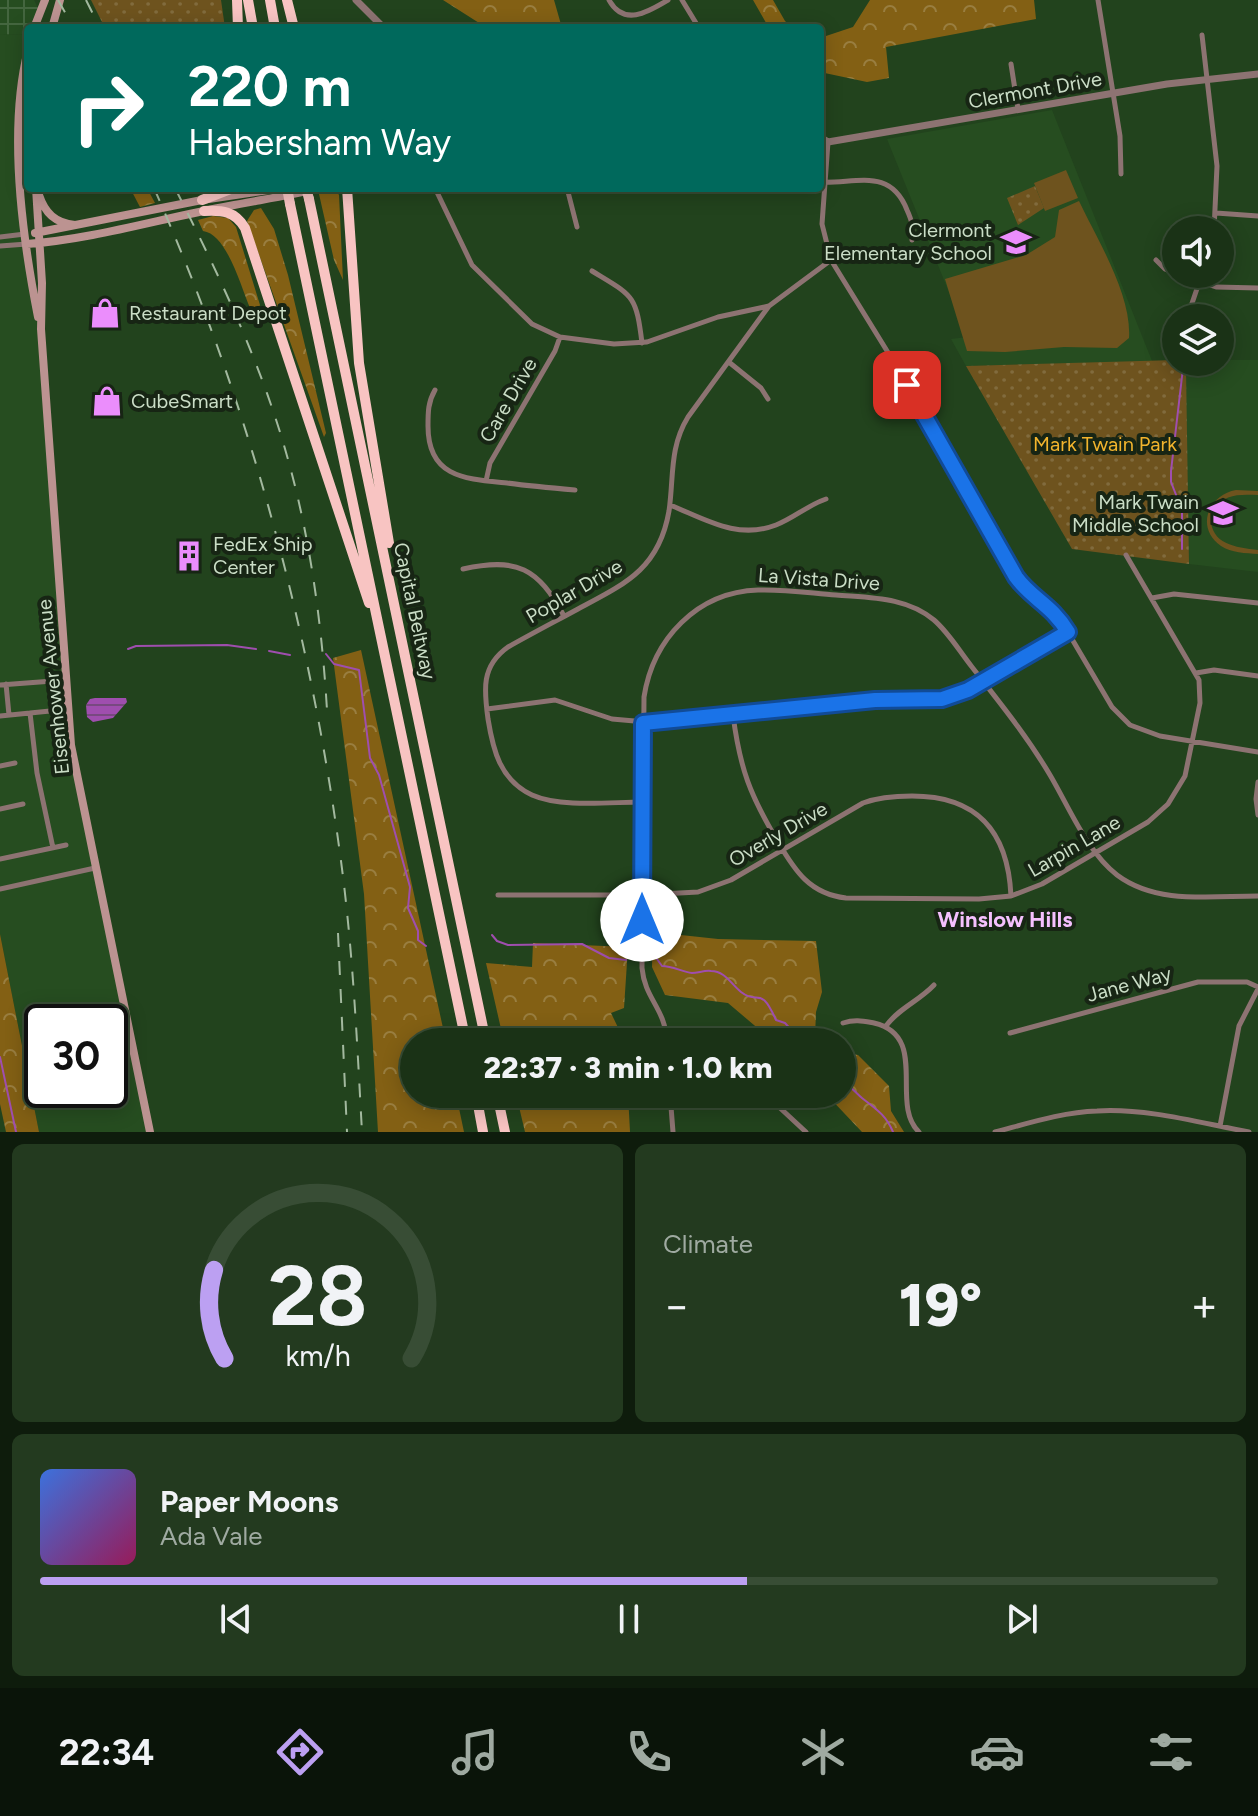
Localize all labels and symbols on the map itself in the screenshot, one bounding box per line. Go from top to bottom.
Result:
street label: Clermont Drive [966,66,1104,114]
place label: Clermont Elementary School [824,218,992,265]
school or university icon: Clermont Elementary School [999,225,1033,259]
shop icon: Restaurant Depot [88,296,122,330]
place label: Restaurant Depot [129,301,287,325]
pin [873,351,941,419]
street label: Care Drive [474,353,542,446]
shop icon: CubeSmart [90,384,124,418]
place label: CubeSmart [131,389,233,413]
park label: Mark Twain Park [1033,432,1177,456]
place label: Mark Twain Middle School [1072,490,1199,537]
school or university icon: Mark Twain Middle School [1206,496,1240,530]
place label: FedEx Ship Center [213,532,313,579]
building icon: FedEx Ship Center [172,539,206,573]
street label: Capital Beltway [389,540,441,682]
street label: Poplar Drive [522,554,627,628]
street label: La Vista Drive [757,563,881,595]
street label: Eisenhower Avenue [32,598,74,776]
street label: Overly Drive [725,796,831,872]
street label: Larpin Lane [1024,810,1124,882]
position arrow [600,878,684,962]
district label: Winslow Hills [938,906,1072,933]
street label: Jane Way [1084,961,1174,1007]
speed limit sign: 30 [24,1004,128,1108]

